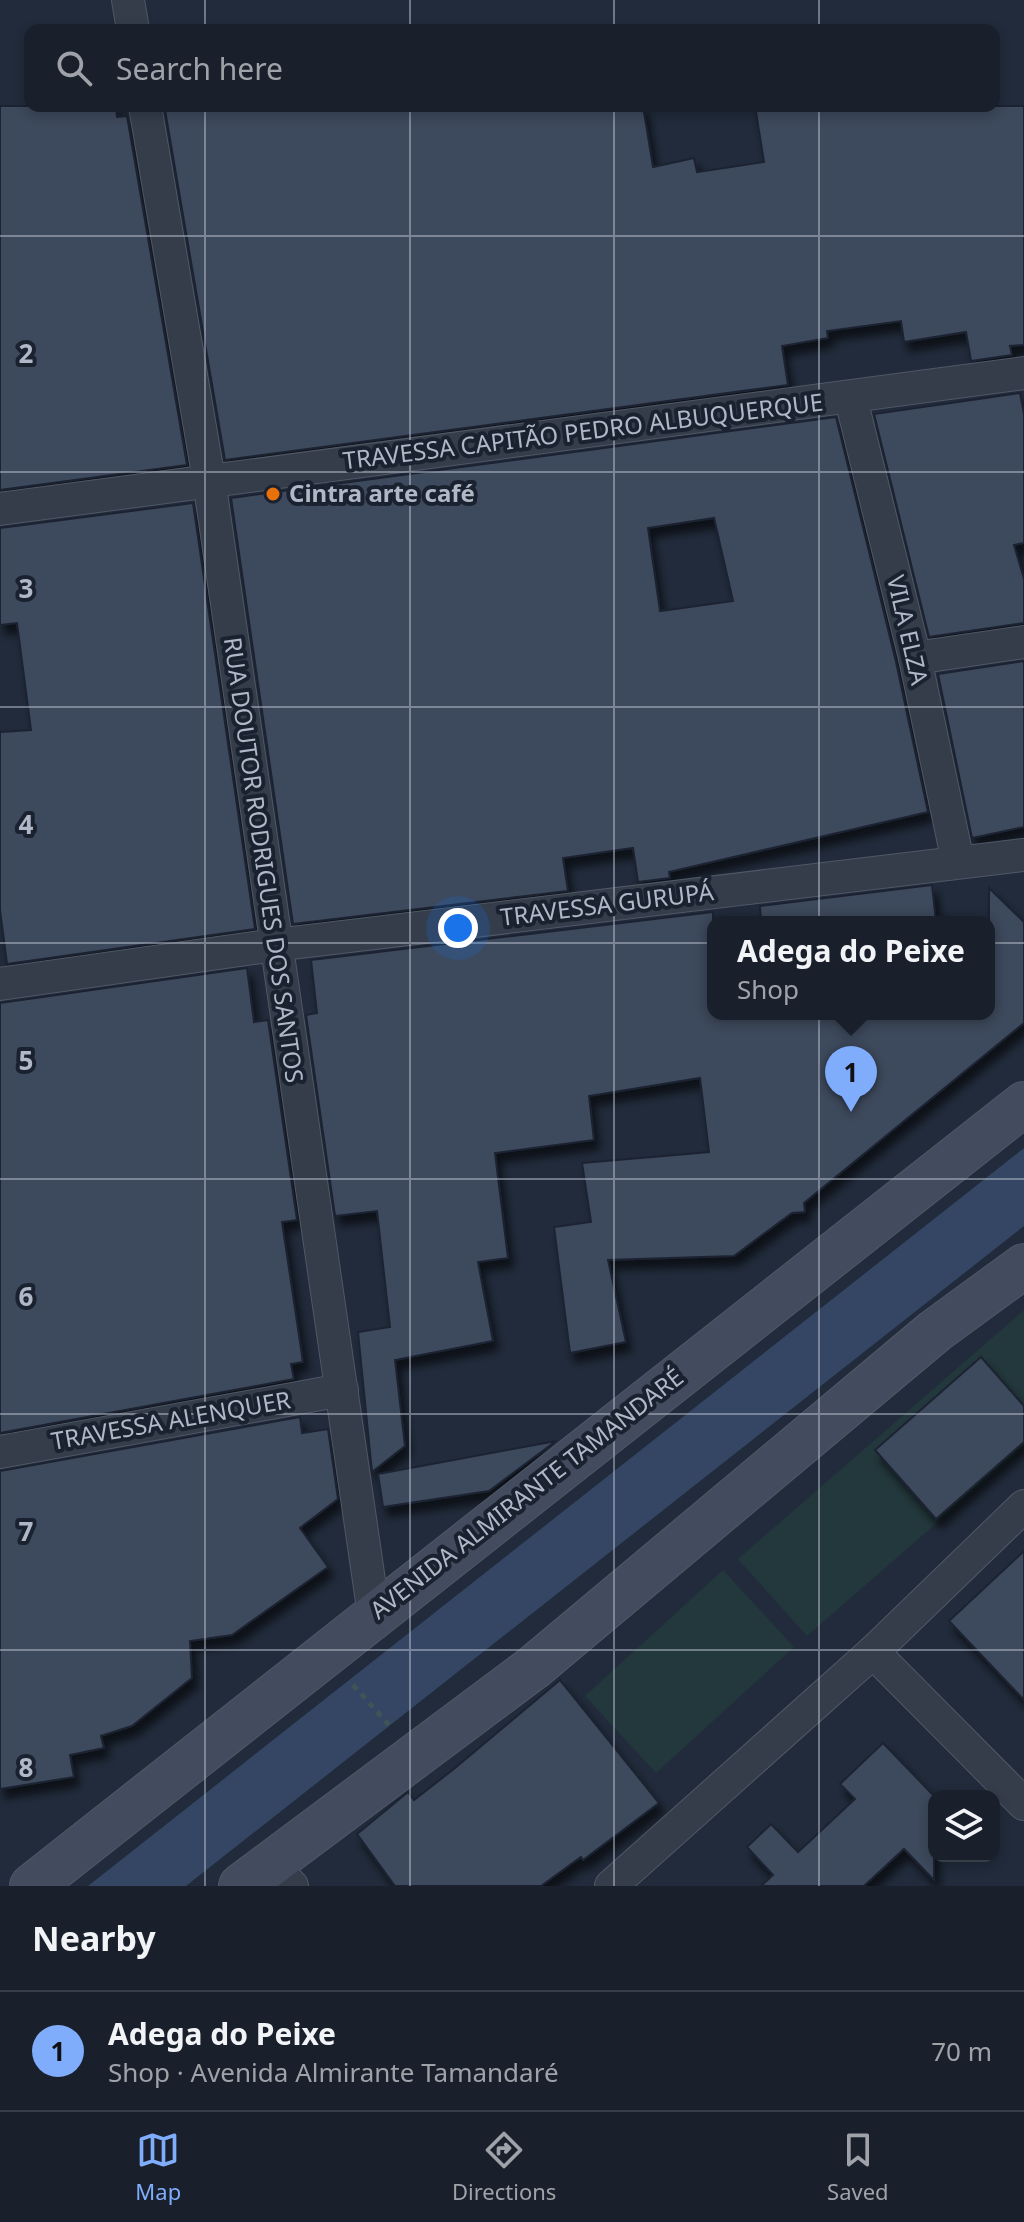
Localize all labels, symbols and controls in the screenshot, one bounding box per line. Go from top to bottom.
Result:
search box [24,24,1000,112]
icon: search [52,46,96,90]
text: Search here [116,48,283,89]
text: 2 [19,335,34,371]
street label: TRAVESSA CAPITÃO PEDRO ALBUQUERQUE [341,385,825,476]
place label: Cintra arte café [289,476,475,509]
marker: Cintra arte café [264,485,282,503]
text: 3 [19,570,33,606]
street label: VILA ELZA [880,572,937,688]
street label: RUA DOUTOR RODRIGUES DOS SANTOS [217,635,312,1085]
text: 4 [19,806,34,842]
street label: TRAVESSA GURUPÁ [498,874,716,933]
your location [438,908,478,948]
popup [707,916,995,1020]
text: Adega do Peixe [737,930,965,971]
text: Shop [737,971,799,1007]
text: 5 [19,1042,33,1078]
pin: 1 [825,1046,877,1112]
text: 6 [19,1278,34,1314]
street label: AVENIDA ALMIRANTE TAMANDARÉ [363,1360,690,1626]
street label: TRAVESSA ALENQUER [49,1382,293,1457]
text: 7 [19,1513,34,1549]
text: 8 [19,1749,33,1785]
map controls [928,1790,1000,1862]
button: layers [928,1790,1000,1862]
text: Nearby [32,1915,156,1961]
text: Adega do Peixe [108,2013,336,2054]
text: 1 [51,2033,65,2069]
text: 70 m [931,2033,992,2069]
text: Shop · Avenida Almirante Tamandaré [108,2054,559,2090]
tab: Map [135,2128,181,2206]
tab: Directions [452,2128,556,2206]
tab: Saved [827,2128,889,2206]

